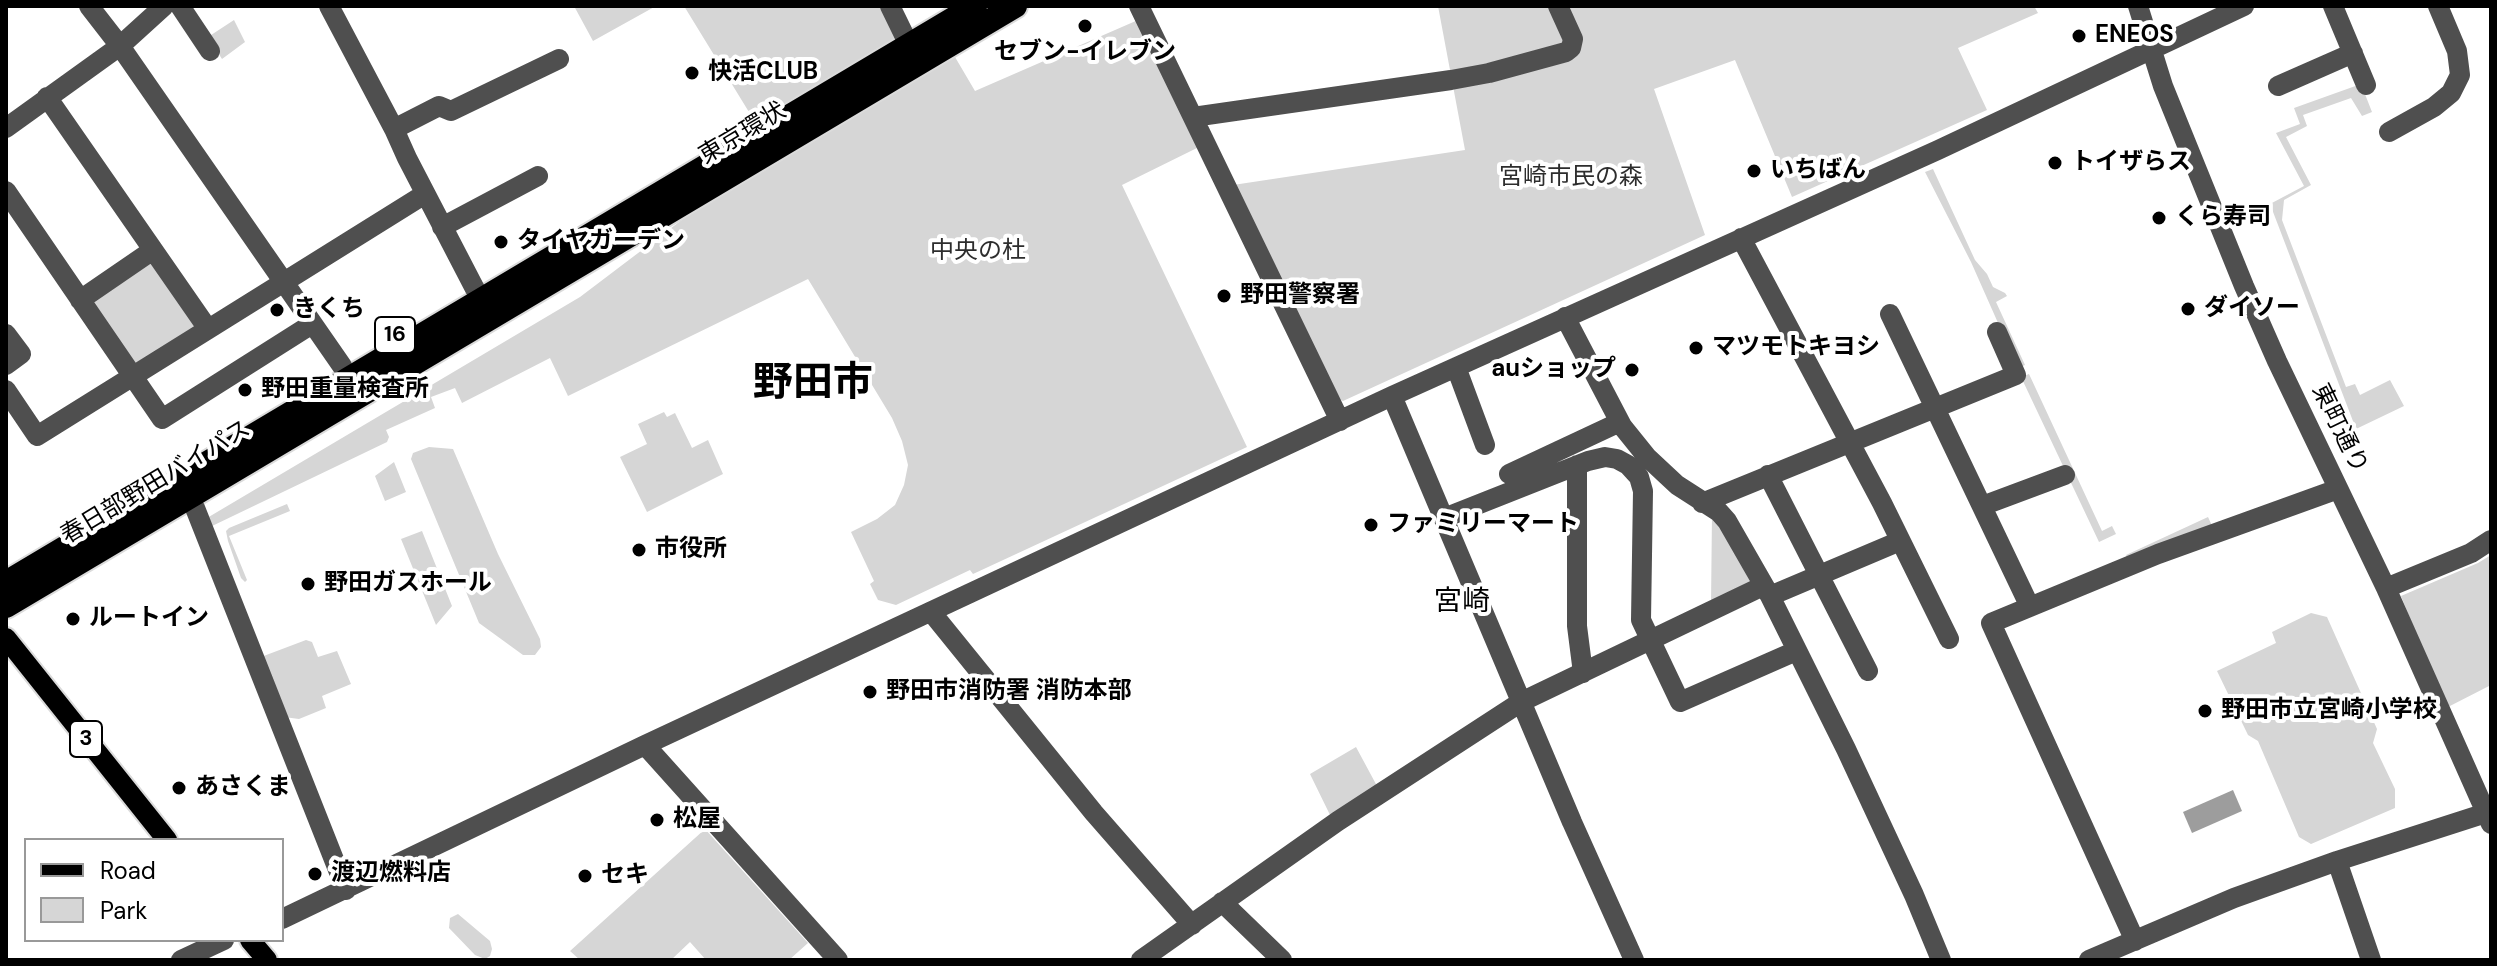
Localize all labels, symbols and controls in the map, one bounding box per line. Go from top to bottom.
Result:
marker: セブン-イレブン [1076,17,1094,35]
place label: ENEOS [2095,22,2174,50]
marker: ENEOS [2070,27,2088,45]
place label: セブン-イレブン [994,39,1176,67]
place label: 快活CLUB [708,59,818,87]
marker: 快活CLUB [683,64,701,82]
street label: 東京環状 [694,97,792,171]
place label: トイザらス [2071,149,2191,177]
marker: トイザらス [2046,154,2064,172]
place label: いちばん [1770,157,1866,185]
marker: いちばん [1745,162,1763,180]
park label: 宮崎市民の森 [1499,164,1643,192]
place label: くら寿司 [2175,204,2271,232]
marker: くら寿司 [2150,209,2168,227]
place label: タイヤガーデン [517,228,685,256]
marker: タイヤガーデン [492,233,510,251]
park label: 中央の杜 [930,238,1026,266]
place label: 野田警察署 [1240,282,1360,310]
marker: 野田警察署 [1215,287,1233,305]
place label: ダイソー [2204,295,2300,323]
place label: きくち [293,296,365,324]
marker: ダイソー [2179,300,2197,318]
marker: きくち [268,301,286,319]
road number: 16 [375,317,415,353]
place label: マツモトキヨシ [1712,334,1880,362]
marker: マツモトキヨシ [1687,339,1705,357]
place label: auショップ [1491,356,1616,384]
district label: 野田市 [753,361,873,409]
marker: auショップ [1623,361,1641,379]
place label: 野田重量検査所 [261,376,429,404]
street label: 東町通り [2305,380,2373,478]
marker: 野田重量検査所 [236,381,254,399]
street label: 春日部野田バイパス [56,415,256,551]
place label: ファミリーマート [1387,511,1579,539]
marker: ファミリーマート [1362,516,1380,534]
place label: 市役所 [655,536,727,564]
marker: 市役所 [630,541,648,559]
place label: 野田ガスホール [324,570,492,598]
marker: 野田ガスホール [299,575,317,593]
district label: 宮崎 [1434,586,1490,620]
place label: ルートイン [89,605,209,633]
marker: ルートイン [64,610,82,628]
place label: 野田市消防署 消防本部 [886,678,1132,706]
marker: 野田市消防署 消防本部 [861,683,879,701]
place label: 野田市立宮崎小学校 [2221,697,2437,725]
marker: 野田市立宮崎小学校 [2196,702,2214,720]
road number: 3 [70,721,102,757]
place label: あさくま [195,774,291,802]
marker: あさくま [170,779,188,797]
place label: 松屋 [673,806,721,834]
marker: 松屋 [648,811,666,829]
legend [24,838,284,942]
text: Road [100,855,156,886]
place label: 渡辺燃料店 [331,860,451,888]
place label: セキ [601,862,649,890]
marker: 渡辺燃料店 [306,865,324,883]
marker: セキ [576,867,594,885]
text: Park [100,895,147,926]

